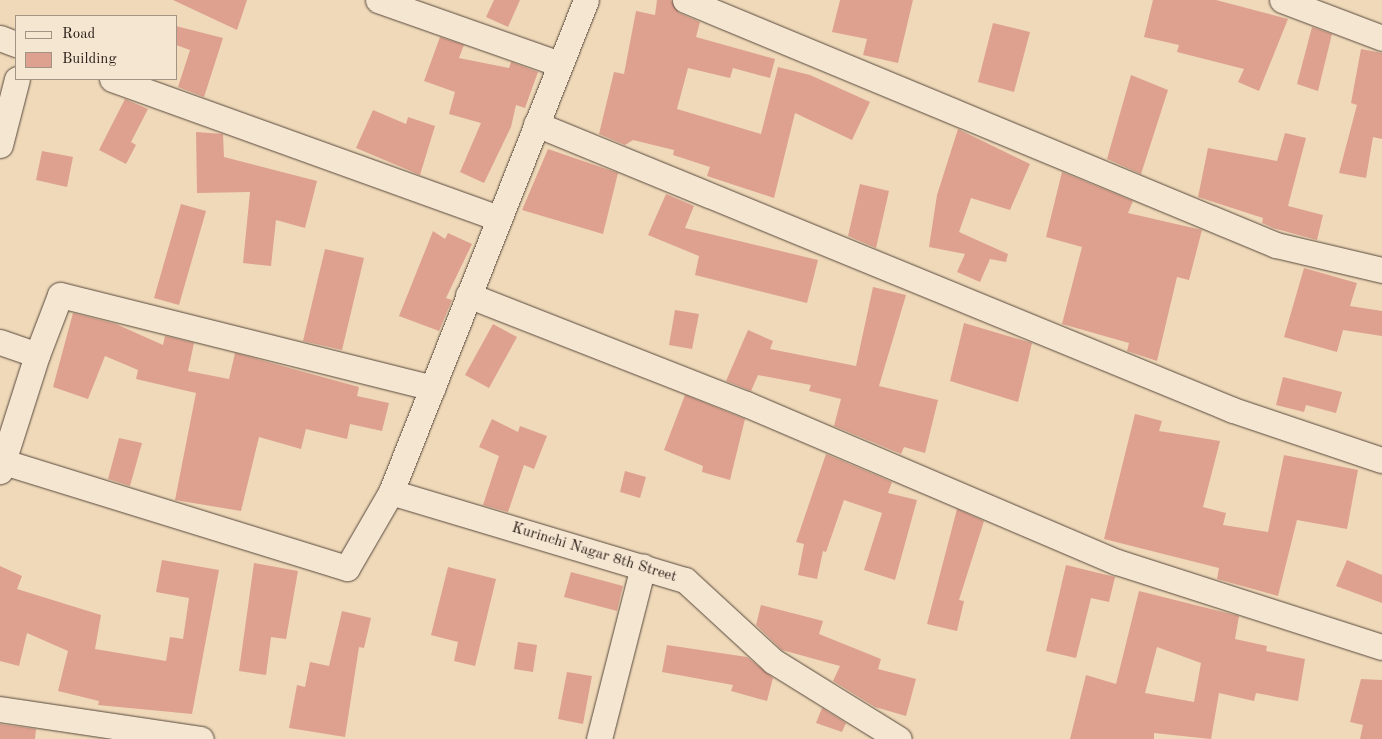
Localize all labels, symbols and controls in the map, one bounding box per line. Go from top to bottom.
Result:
legend [15,15,178,80]
text: Road [62,27,95,42]
text: Building [62,52,117,67]
street label: Kurinchi Nagar 8th Street [509,519,679,587]

